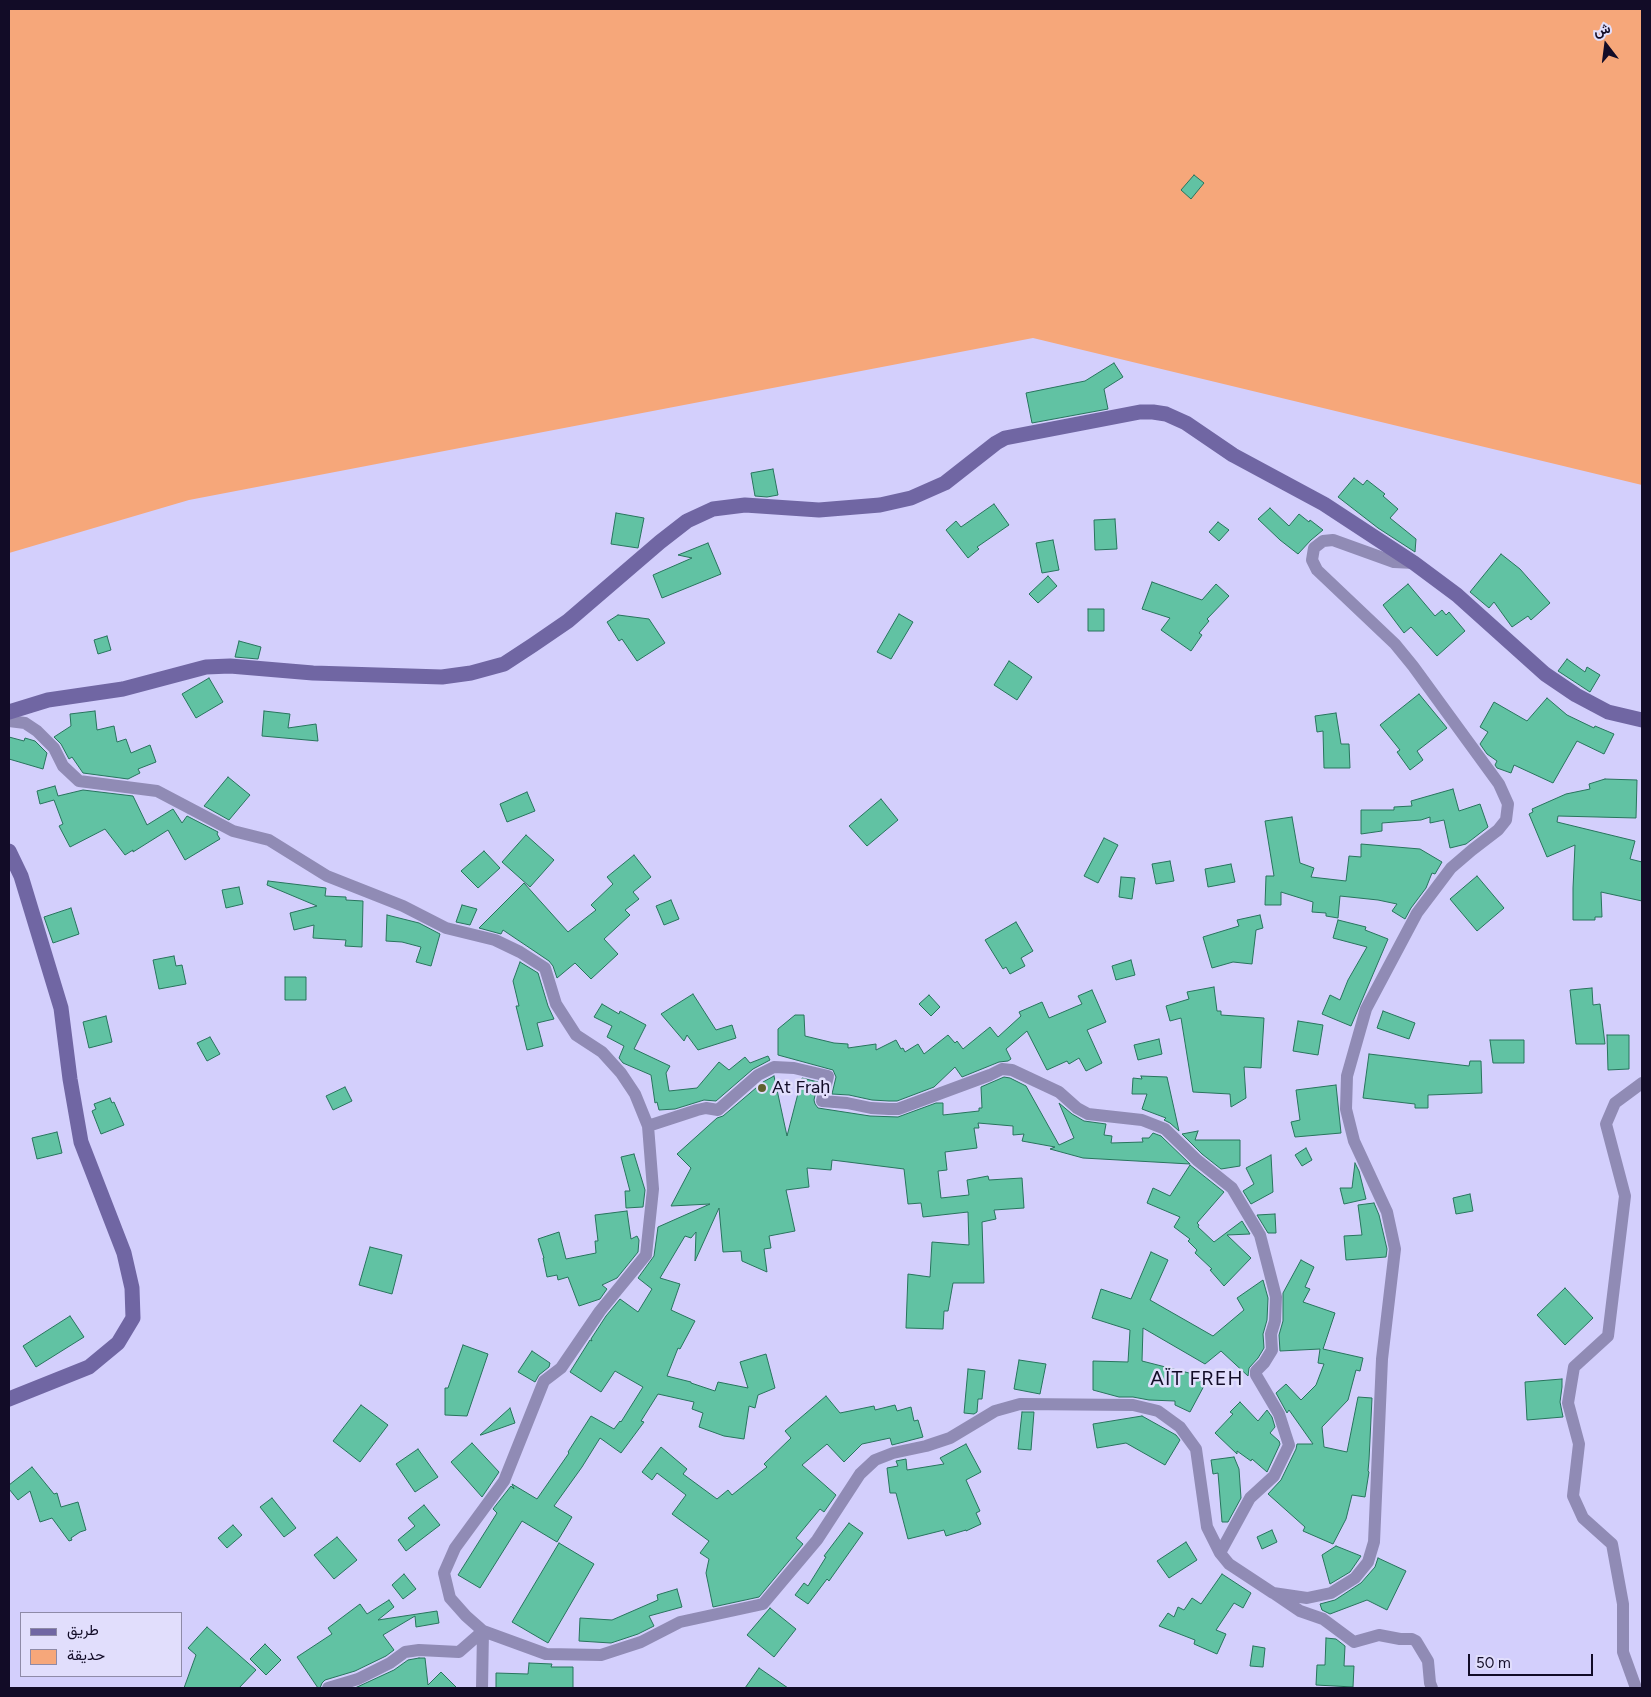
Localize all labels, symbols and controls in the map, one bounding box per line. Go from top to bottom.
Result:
north arrow [1581,20,1631,70]
text: ش [1592,20,1612,40]
place label: At Fraḥ [772,1077,830,1099]
marker: At Fraḥ [756,1082,768,1094]
district label: AÏT FREH [1149,1367,1245,1391]
legend [20,1612,182,1677]
text: طريق [67,1621,99,1639]
scale bar [1471,1644,1596,1676]
text: حديقة [67,1646,105,1664]
text: 50 m [1476,1654,1511,1672]

